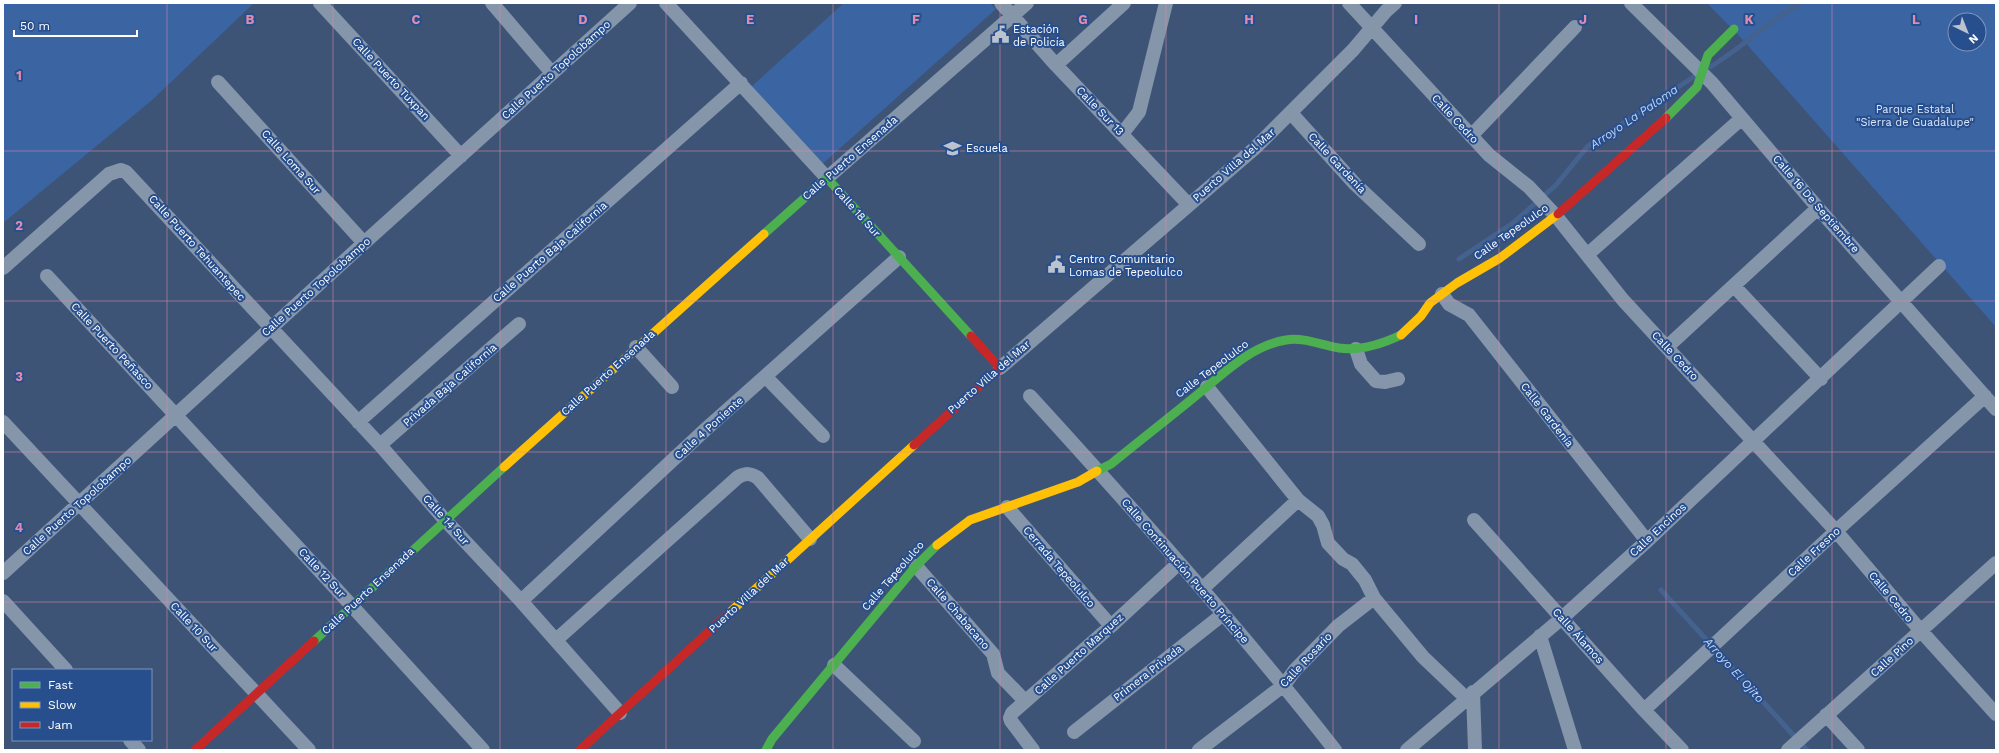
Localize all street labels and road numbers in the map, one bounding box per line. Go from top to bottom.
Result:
street label: Calle Puerto Topolobampo [499,18,613,122]
street label: Calle Puerto Tuxpan [349,35,433,123]
street label: Calle Sur 13 [1073,84,1127,138]
street label: Calle Cedro [1429,92,1481,146]
street label: Calle Puerto Ensenada [800,113,900,203]
street label: Puerto Villa del Mar [1190,125,1278,204]
street label: Calle Loma Sur [259,127,324,197]
street label: Calle Gardenía [1306,130,1368,196]
street label: Calle 16 De Septiembre [1770,152,1862,256]
street label: Calle 18 Sur [831,184,883,240]
street label: Calle Puerto Tehuantepec [146,192,248,304]
street label: Calle Puerto Baja California [490,199,610,305]
street label: Calle Tepeolulco [1471,201,1551,263]
street label: Calle Puerto Topolobampo [259,235,373,339]
street label: Calle Puerto Peñasco [68,300,156,392]
street label: Calle Puerto Ensenada [558,327,658,419]
street label: Calle Cedro [1649,329,1701,383]
street label: Puerto Villa del Mar [945,337,1033,416]
street label: Calle Tepeolulco [1173,337,1251,401]
street label: Privada Baja California [400,341,500,429]
street label: Calle Gardenía [1518,380,1576,450]
street label: Calle 4 Poniente [672,394,746,462]
street label: Calle Puerto Topolobampo [20,454,134,558]
street label: Calle 14 Sur [420,492,472,548]
street label: Calle Continuación Puerto Príncipe [1119,496,1251,646]
street label: Calle Encinos [1627,500,1689,560]
street label: Cerrada Tepeolulco [1020,524,1098,610]
street label: Calle Fresno [1785,524,1843,580]
street label: Calle Tepeolulco [859,538,927,614]
street label: Calle 12 Sur [296,545,349,601]
street label: Calle Puerto Ensenada [319,545,417,637]
street label: Puerto Villa del Mar [706,554,792,636]
street label: Calle Cedro [1866,569,1916,625]
street label: Calle Chabacano [924,576,992,652]
street label: Calle 10 Sur [168,599,221,655]
street label: Calle Álamos [1550,605,1607,666]
street label: Calle Puerto Marquez [1032,611,1126,697]
street label: Calle Rosario [1277,630,1335,690]
street label: Calle Pino [1868,634,1916,680]
street label: Primera Privada [1111,642,1185,704]

